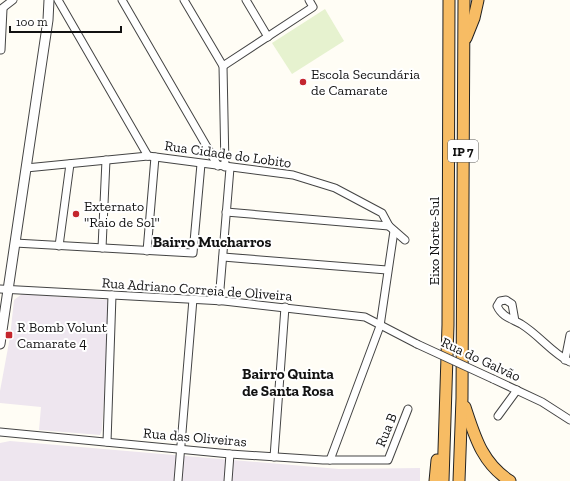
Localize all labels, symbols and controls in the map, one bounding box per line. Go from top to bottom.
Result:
scale bar [10,8,121,34]
text: 100 m [16,15,48,29]
place label: Escola Secundária de Camarate [311,66,420,99]
marker: Escola Secundária de Camarate [298,77,308,87]
street label: Rua Cidade do Lobito [163,137,292,172]
road number: IP 7 [448,140,478,162]
street label: Eixo Norte-Sul [426,197,443,285]
place label: Externato "Raio de Sol" [84,198,160,231]
marker: Externato "Raio de Sol" [71,209,81,219]
district label: Bairro Mucharros [153,233,271,251]
street label: Rua Adriano Correia de Oliveira [101,274,293,305]
place label: R Bomb Volunt Camarate 4 [17,319,108,352]
marker: R Bomb Volunt Camarate 4 [4,330,14,340]
street label: Rua do Galvão [438,334,523,385]
district label: Bairro Quinta de Santa Rosa [242,365,334,400]
street label: Rua B [372,411,401,450]
street label: Rua das Oliveiras [142,425,247,450]

